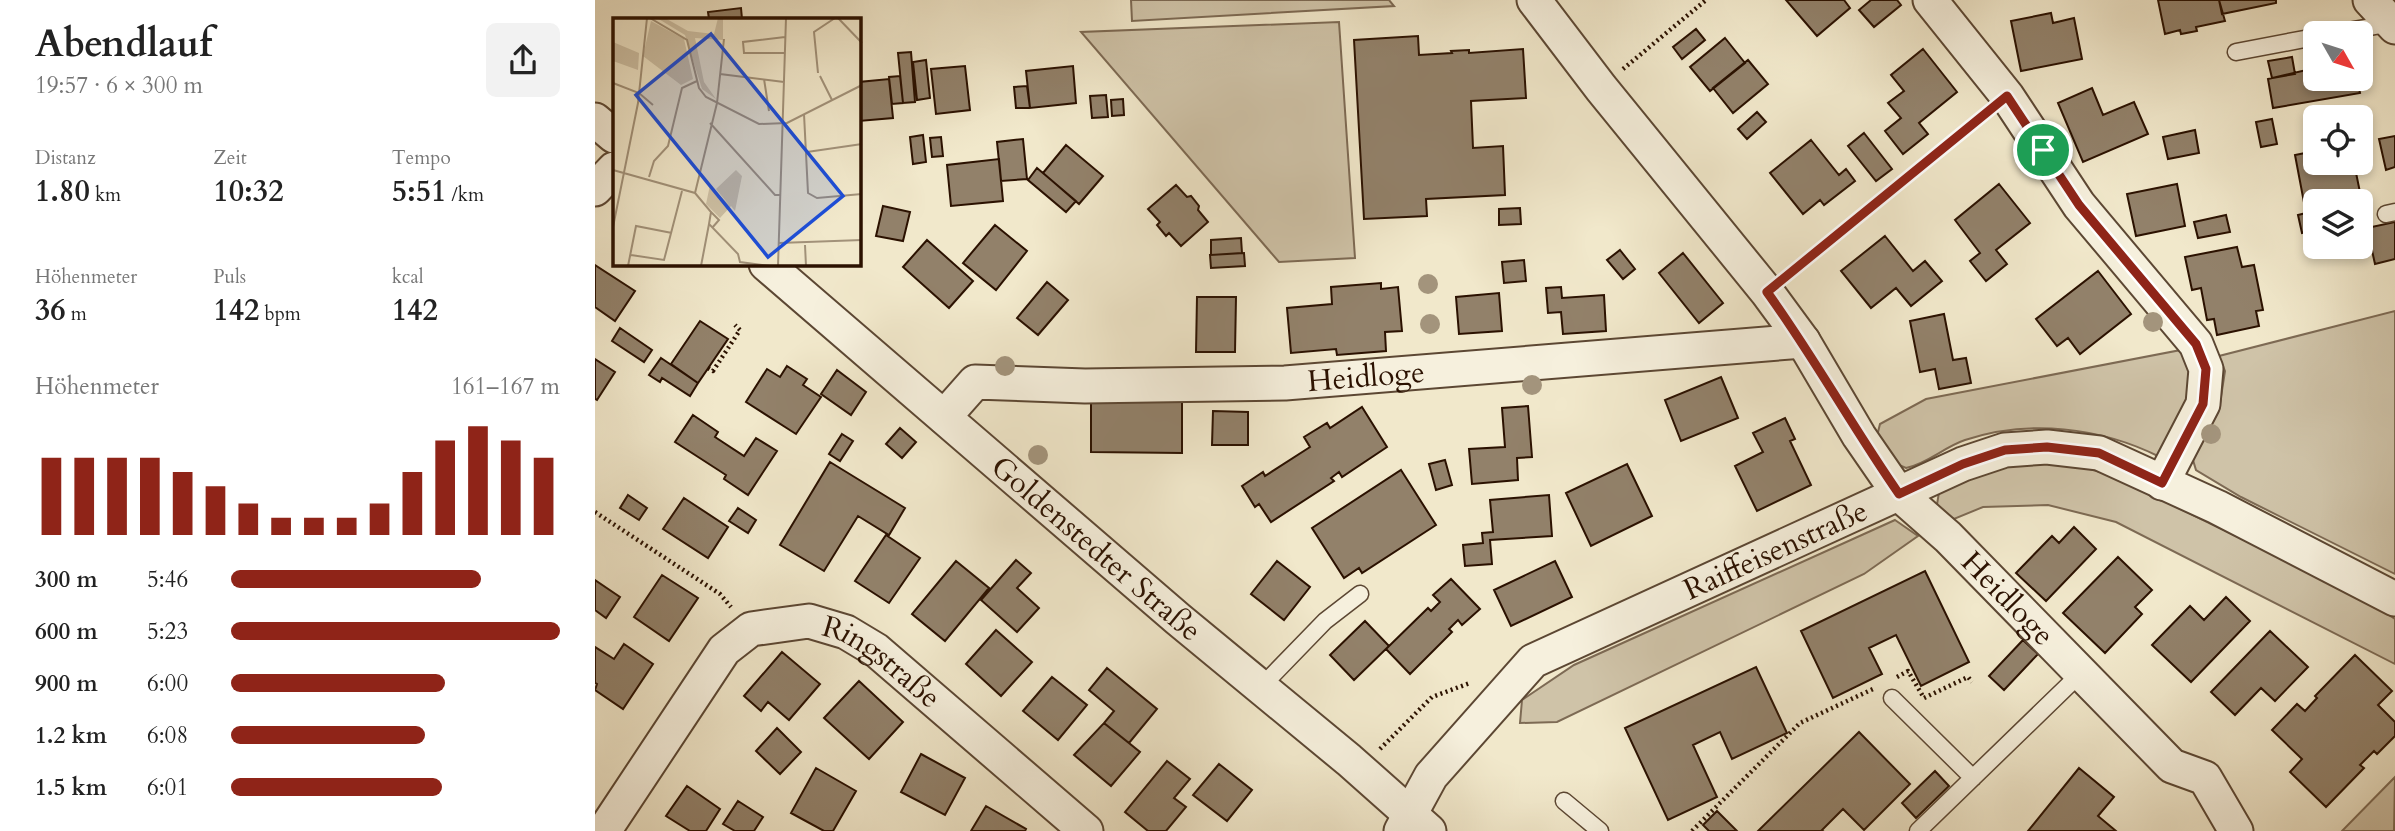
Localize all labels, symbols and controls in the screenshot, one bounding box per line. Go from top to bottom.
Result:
text: Abendlauf [35,18,212,70]
inset map [613,18,861,266]
north arrow [2303,21,2373,91]
map controls [2303,21,2373,259]
button: share [486,23,560,97]
text: 19:57 · 6 × 300 m [35,70,203,101]
button: locate [2303,105,2373,175]
pin [2013,120,2073,180]
icon: arrive [2024,131,2062,169]
text: Distanz [35,145,96,171]
text: Zeit [213,145,247,171]
text: Tempo [392,145,451,171]
text: 1.80 [35,171,90,212]
text: 10:32 [213,171,284,212]
text: 5:51 [392,171,446,212]
text: km [90,182,121,208]
text: /km [446,182,484,208]
button: layers [2303,189,2373,259]
text: Höhenmeter [35,264,137,290]
text: Puls [213,264,246,290]
text: kcal [392,264,424,290]
text: 36 [35,290,66,331]
text: 142 [213,290,259,331]
text: 142 [392,290,438,331]
text: m [66,301,87,327]
text: bpm [259,301,301,327]
street label: Heidloge [1306,352,1426,402]
text: Höhenmeter [35,371,159,402]
text: 161–167 m [451,371,560,402]
street label: Goldenstedter Straße [982,447,1210,651]
street label: Raiffeisenstraße [1677,491,1874,610]
street label: Heidloge [1952,542,2063,655]
text: 300 m [35,564,98,595]
text: 5:46 [147,564,188,595]
street label: Ringstraße [817,606,949,718]
text: 600 m [35,616,98,647]
text: 5:23 [147,616,188,647]
text: 900 m [35,668,98,699]
text: 6:00 [147,668,188,699]
text: 1.2 km [35,720,107,751]
text: 6:08 [147,720,188,751]
text: 1.5 km [35,772,107,803]
text: 6:01 [147,772,188,803]

